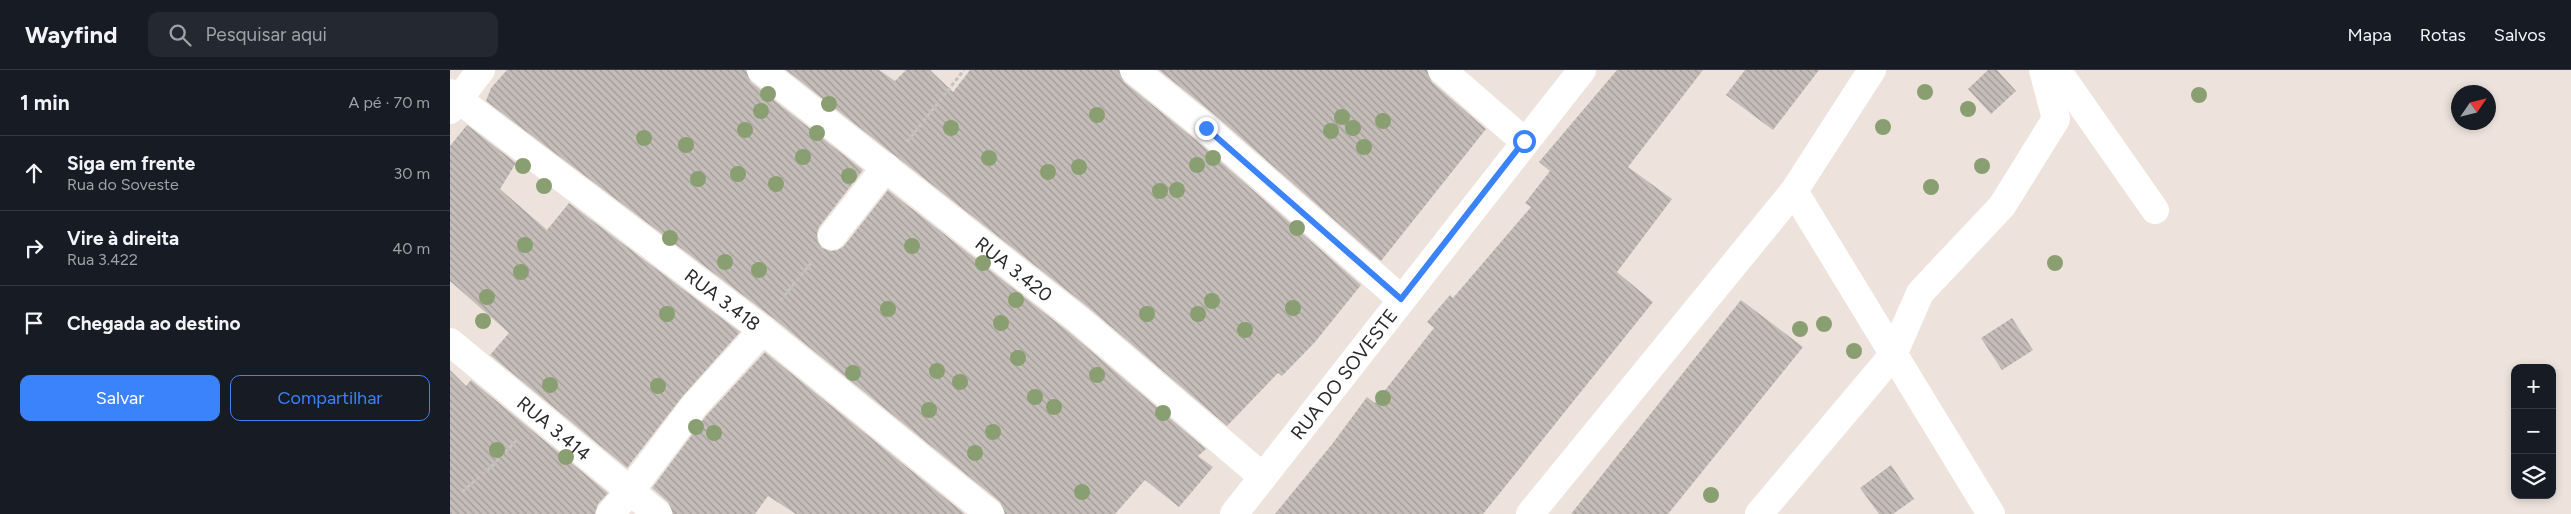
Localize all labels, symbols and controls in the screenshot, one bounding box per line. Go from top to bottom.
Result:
search box [148,12,498,57]
text: Wayfind [25,20,118,49]
icon: search [166,21,194,49]
text: Pesquisar aqui [206,23,327,46]
text: Mapa [2348,24,2392,46]
text: Rotas [2420,24,2466,46]
text: Salvos [2494,24,2546,46]
north arrow [2451,85,2496,130]
text: 1 min [20,90,70,115]
text: A pé · 70 m [349,93,430,112]
route end [1195,117,1218,140]
route start [1513,130,1536,153]
text: Siga em frente [67,152,195,175]
icon: ahead [20,159,48,187]
text: 30 m [393,164,430,183]
text: Rua do Soveste [67,175,179,194]
text: Vire à direita [67,227,179,250]
street label: RUA 3.420 [971,232,1057,306]
icon: right [20,234,48,262]
text: 40 m [392,239,430,258]
text: Rua 3.422 [67,250,138,269]
street label: RUA 3.418 [680,264,765,335]
street label: RUA DO SOVESTE [1286,304,1402,444]
icon: arrive [20,309,48,337]
text: Chegada ao destino [67,312,240,335]
map controls [2511,364,2556,499]
button: + [2511,364,2556,409]
button: Salvar [20,375,220,421]
button: Compartilhar [230,375,430,421]
street label: RUA 3.414 [513,391,596,465]
button: − [2511,409,2556,454]
button: layers [2511,454,2556,499]

